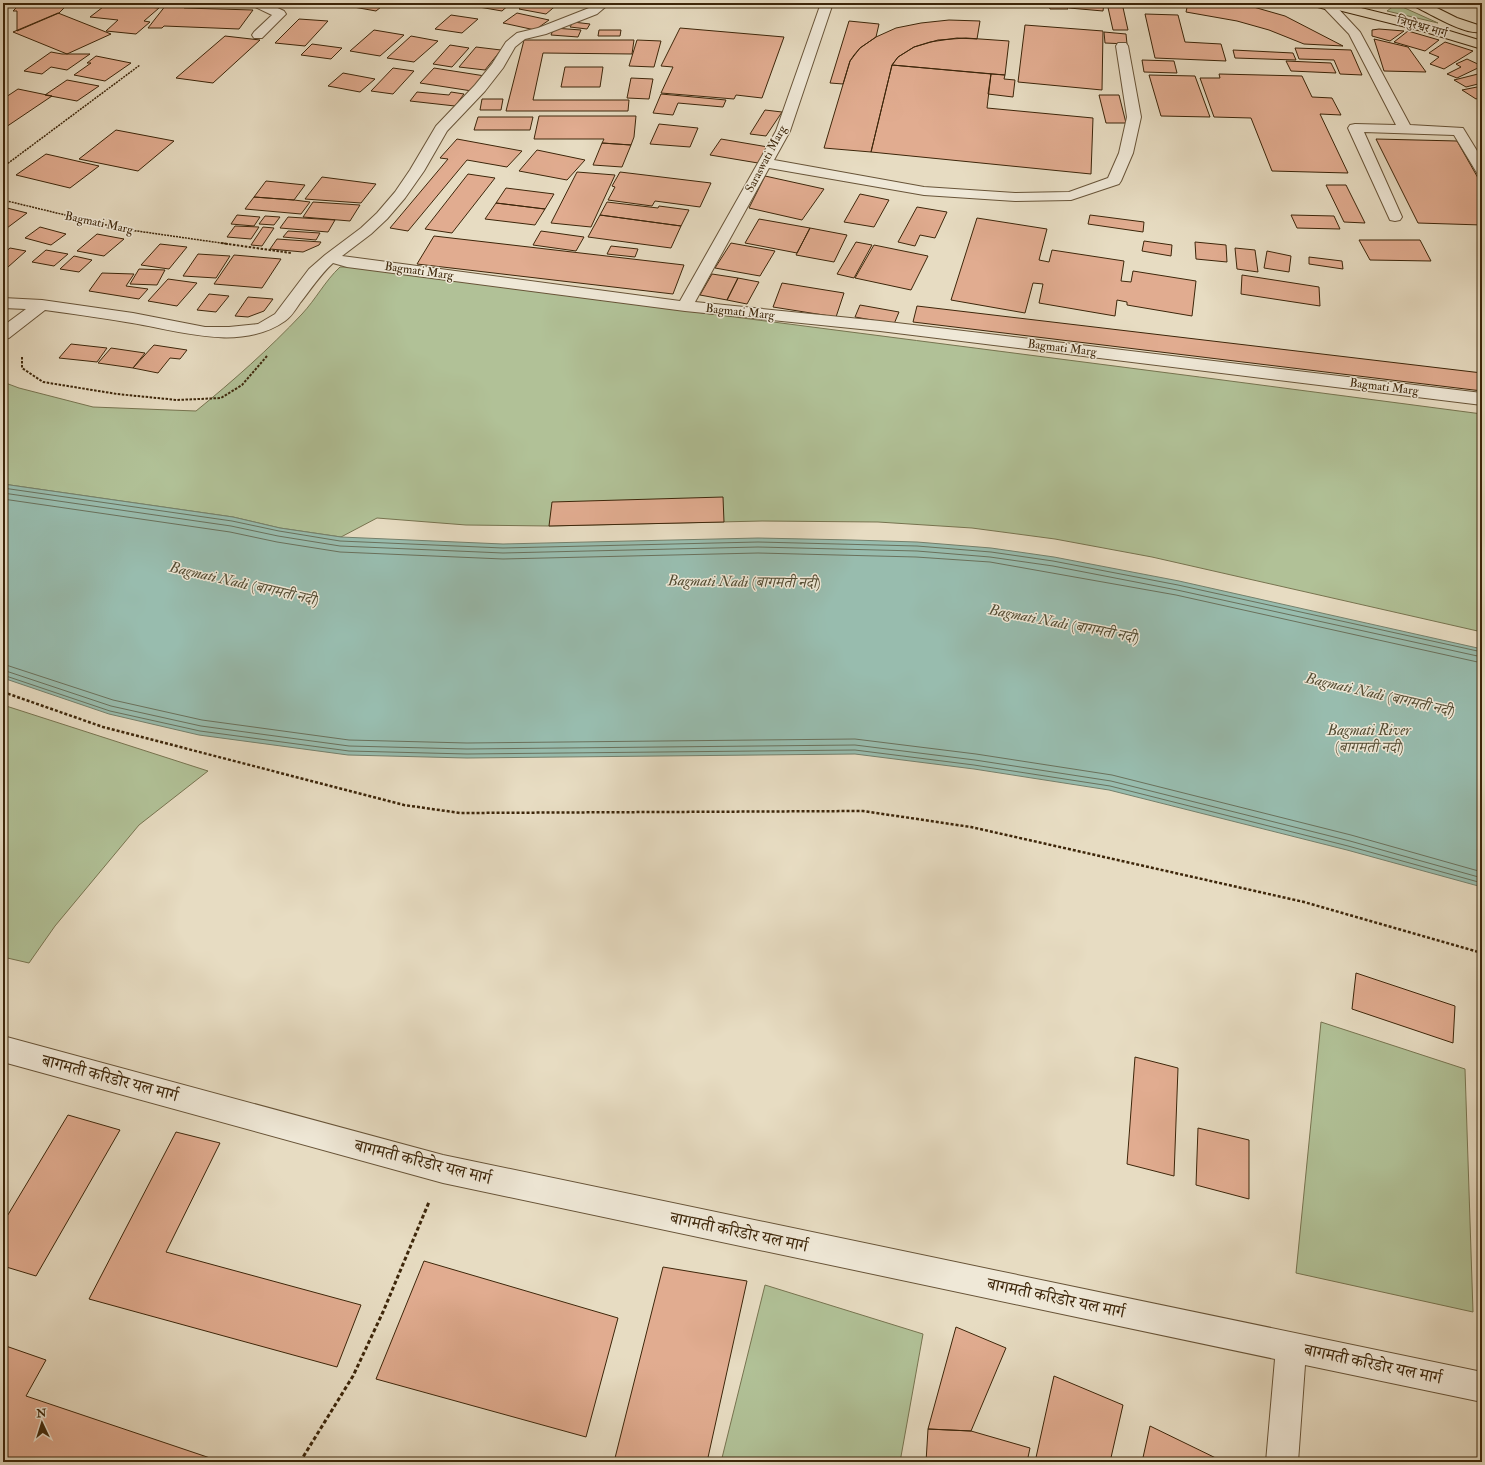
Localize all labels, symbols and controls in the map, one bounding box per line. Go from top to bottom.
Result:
street label: त्रिपुरेश्वर मार्ग [1394,11,1450,42]
street label: Saraswati Marg [742,122,790,195]
street label: Bagmati Marg [64,208,136,238]
street label: Bagmati Marg [384,259,455,283]
street label: Bagmati Marg [705,301,776,323]
street label: Bagmati Marg [1027,336,1098,360]
street label: Bagmati Marg [1349,375,1420,399]
water label: Bagmati Nadi (बागमती नदी) [167,557,321,610]
water label: Bagmati Nadi (बागमती नदी) [667,571,821,593]
water label: Bagmati Nadi (बागमती नदी) [986,600,1141,648]
water label: Bagmati Nadi (बागमती नदी) [1303,668,1457,721]
water label: Bagmati River (बागमती नदी) [1326,721,1412,757]
street label: बागमती करिडोर यल मार्ग [39,1049,182,1107]
street label: बागमती करिडोर यल मार्ग [351,1135,495,1189]
street label: बागमती करिडोर यल मार्ग [667,1207,811,1257]
street label: बागमती करिडोर यल मार्ग [984,1273,1128,1323]
street label: बागमती करिडोर यल मार्ग [1301,1339,1445,1389]
north arrow [22,1403,62,1443]
text: N [35,1407,48,1420]

